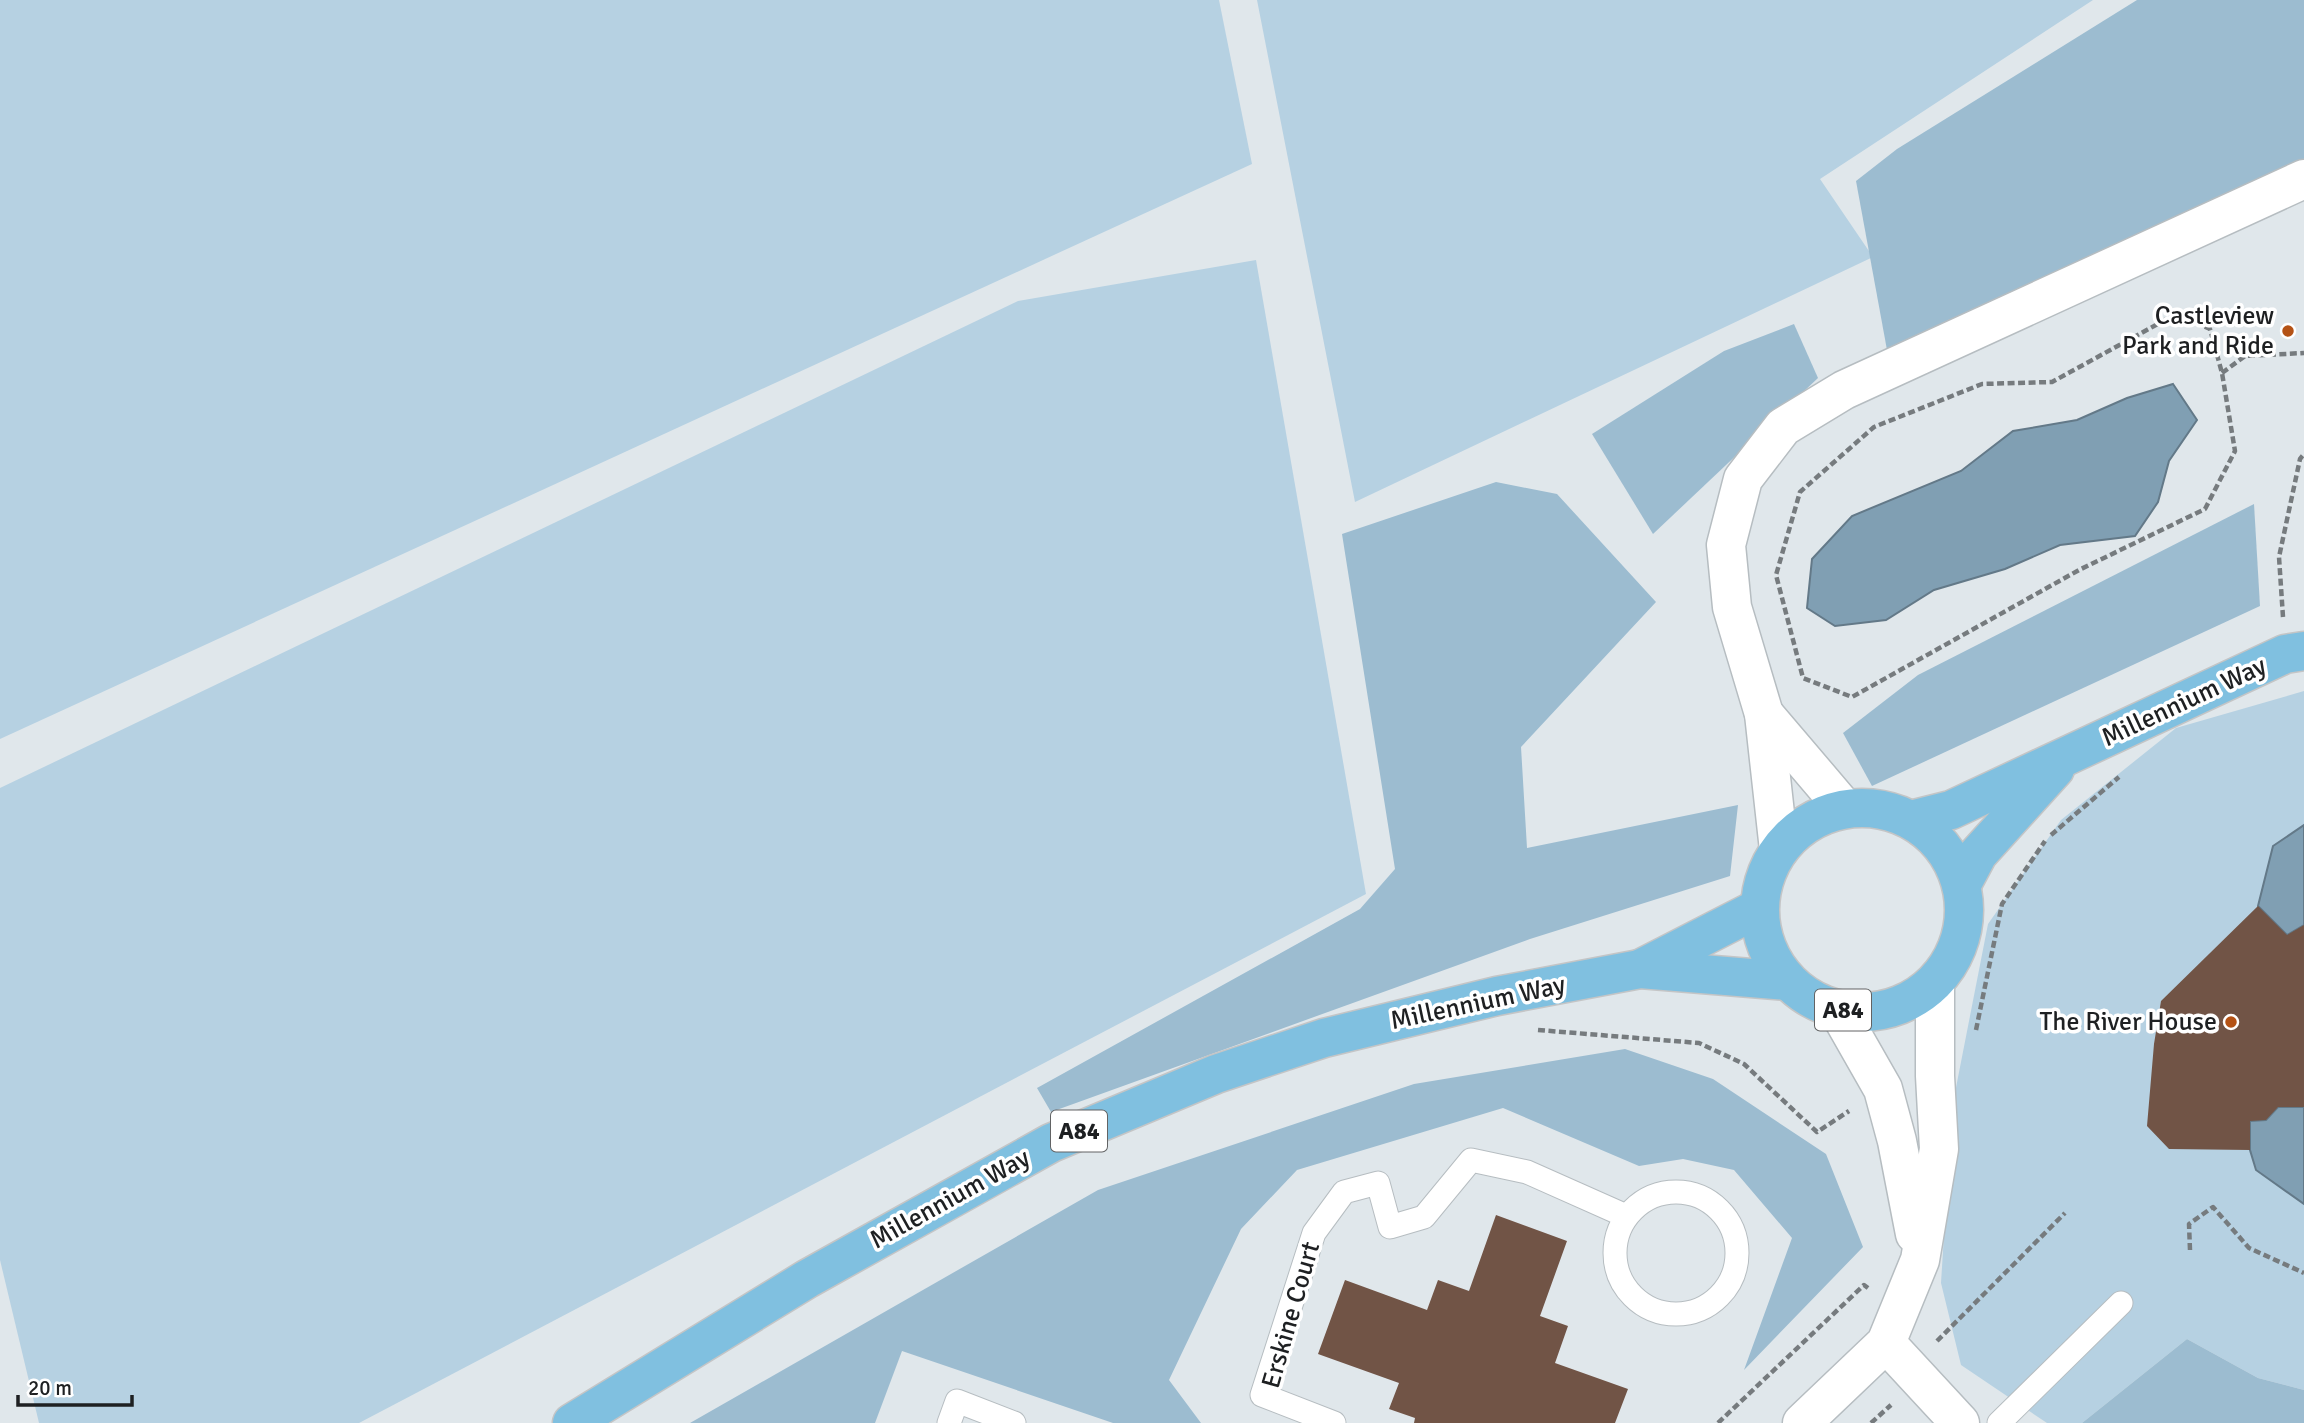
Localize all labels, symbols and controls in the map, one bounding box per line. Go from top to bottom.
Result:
place label: Castleview Park and Ride [2122,300,2274,362]
marker: Castleview Park and Ride [2280,323,2296,339]
street label: Millennium Way [2097,650,2271,754]
street label: Millennium Way [1388,969,1568,1037]
road number: A84 [1815,990,1871,1030]
place label: The River House [2039,1006,2217,1038]
marker: The River House [2223,1014,2239,1030]
road number: A84 [1051,1111,1107,1152]
street label: Millennium Way [864,1142,1036,1256]
street label: Erskine Court [1255,1238,1327,1392]
scale bar [18,1364,131,1408]
text: 20 m [28,1375,72,1401]

